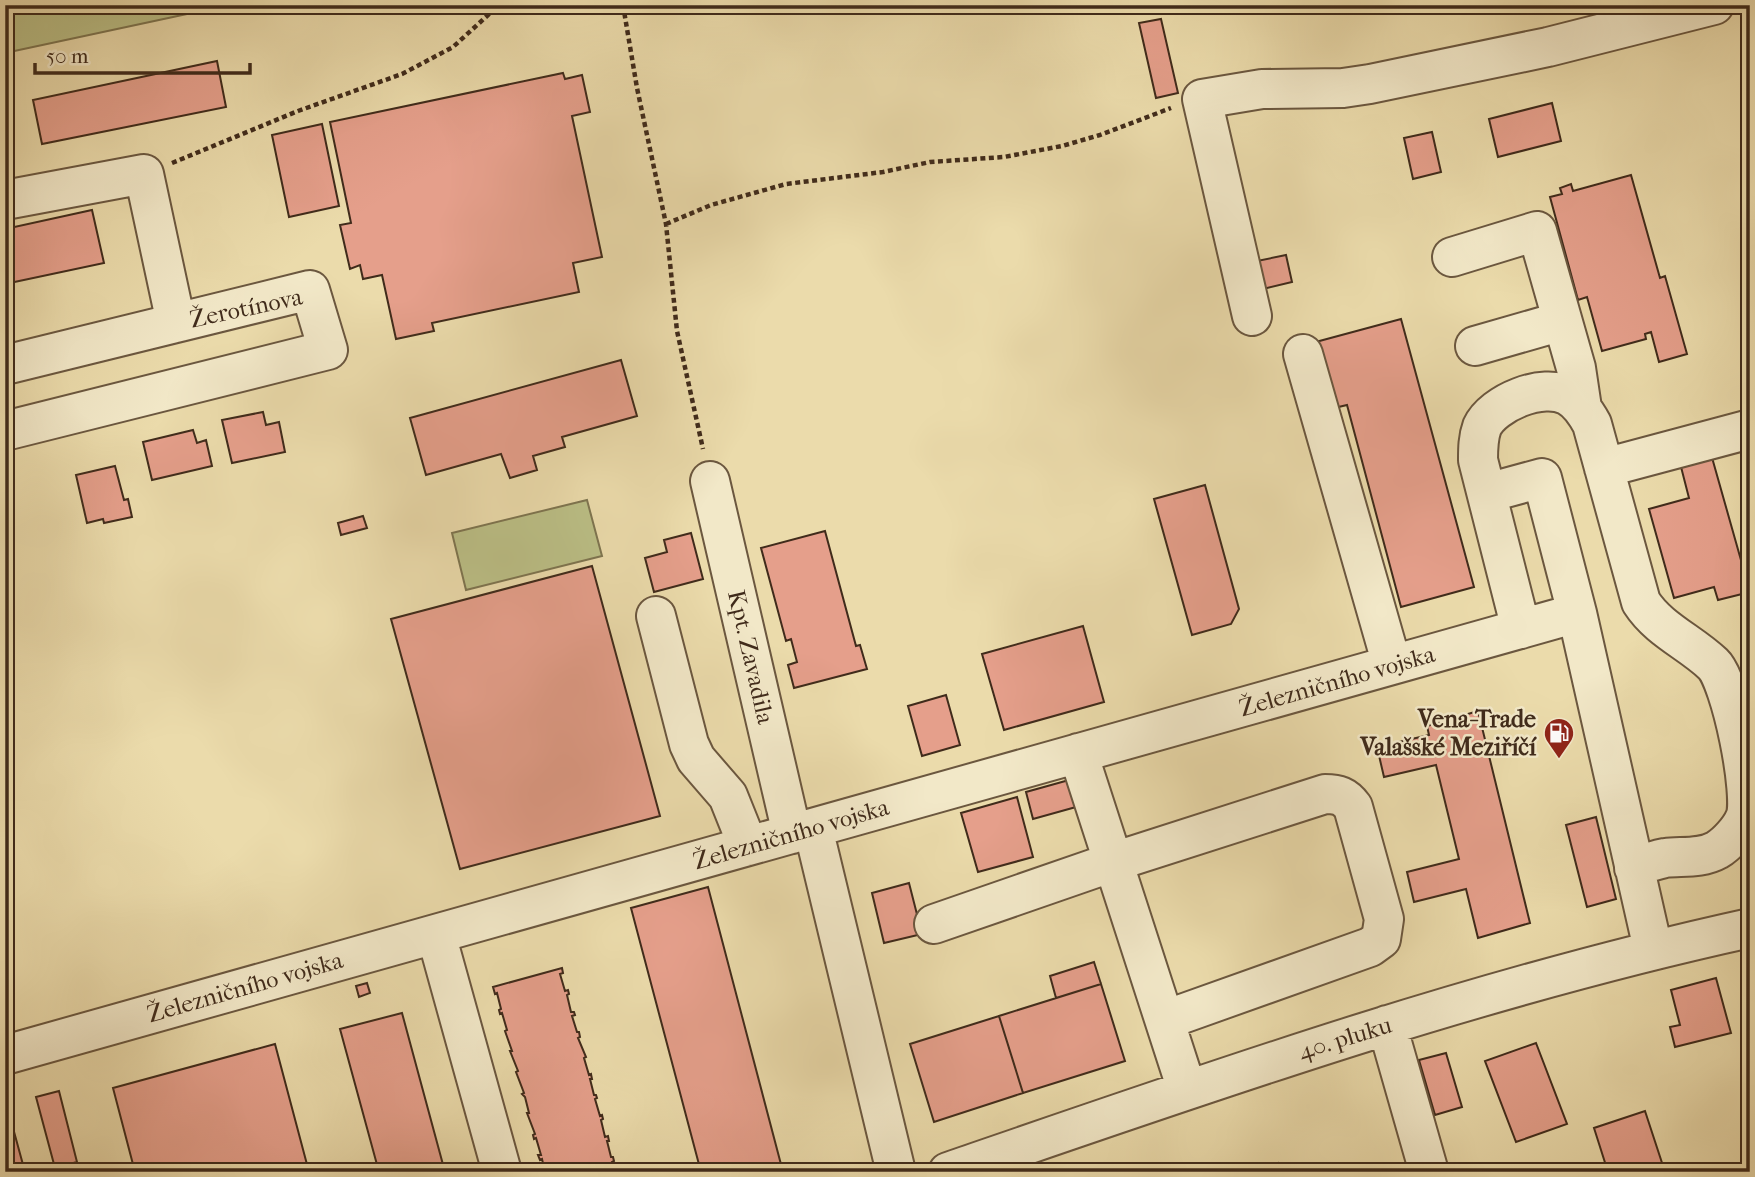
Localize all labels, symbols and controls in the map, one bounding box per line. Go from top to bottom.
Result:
scale bar [35,32,250,76]
text: 50 m [46,44,89,68]
street label: Žerotínova [187,281,306,334]
street label: Kpt. Zavadila [722,587,780,727]
street label: Železničního vojska [1236,638,1439,722]
place label: Vena-Trade Valašské Meziříčí [1359,705,1537,761]
fuel station icon: Vena-Trade Valašské Meziříčí [1542,716,1576,760]
street label: Železničního vojska [690,791,893,875]
street label: Železničního vojska [144,944,347,1028]
street label: 40. pluku [1295,1010,1395,1065]

